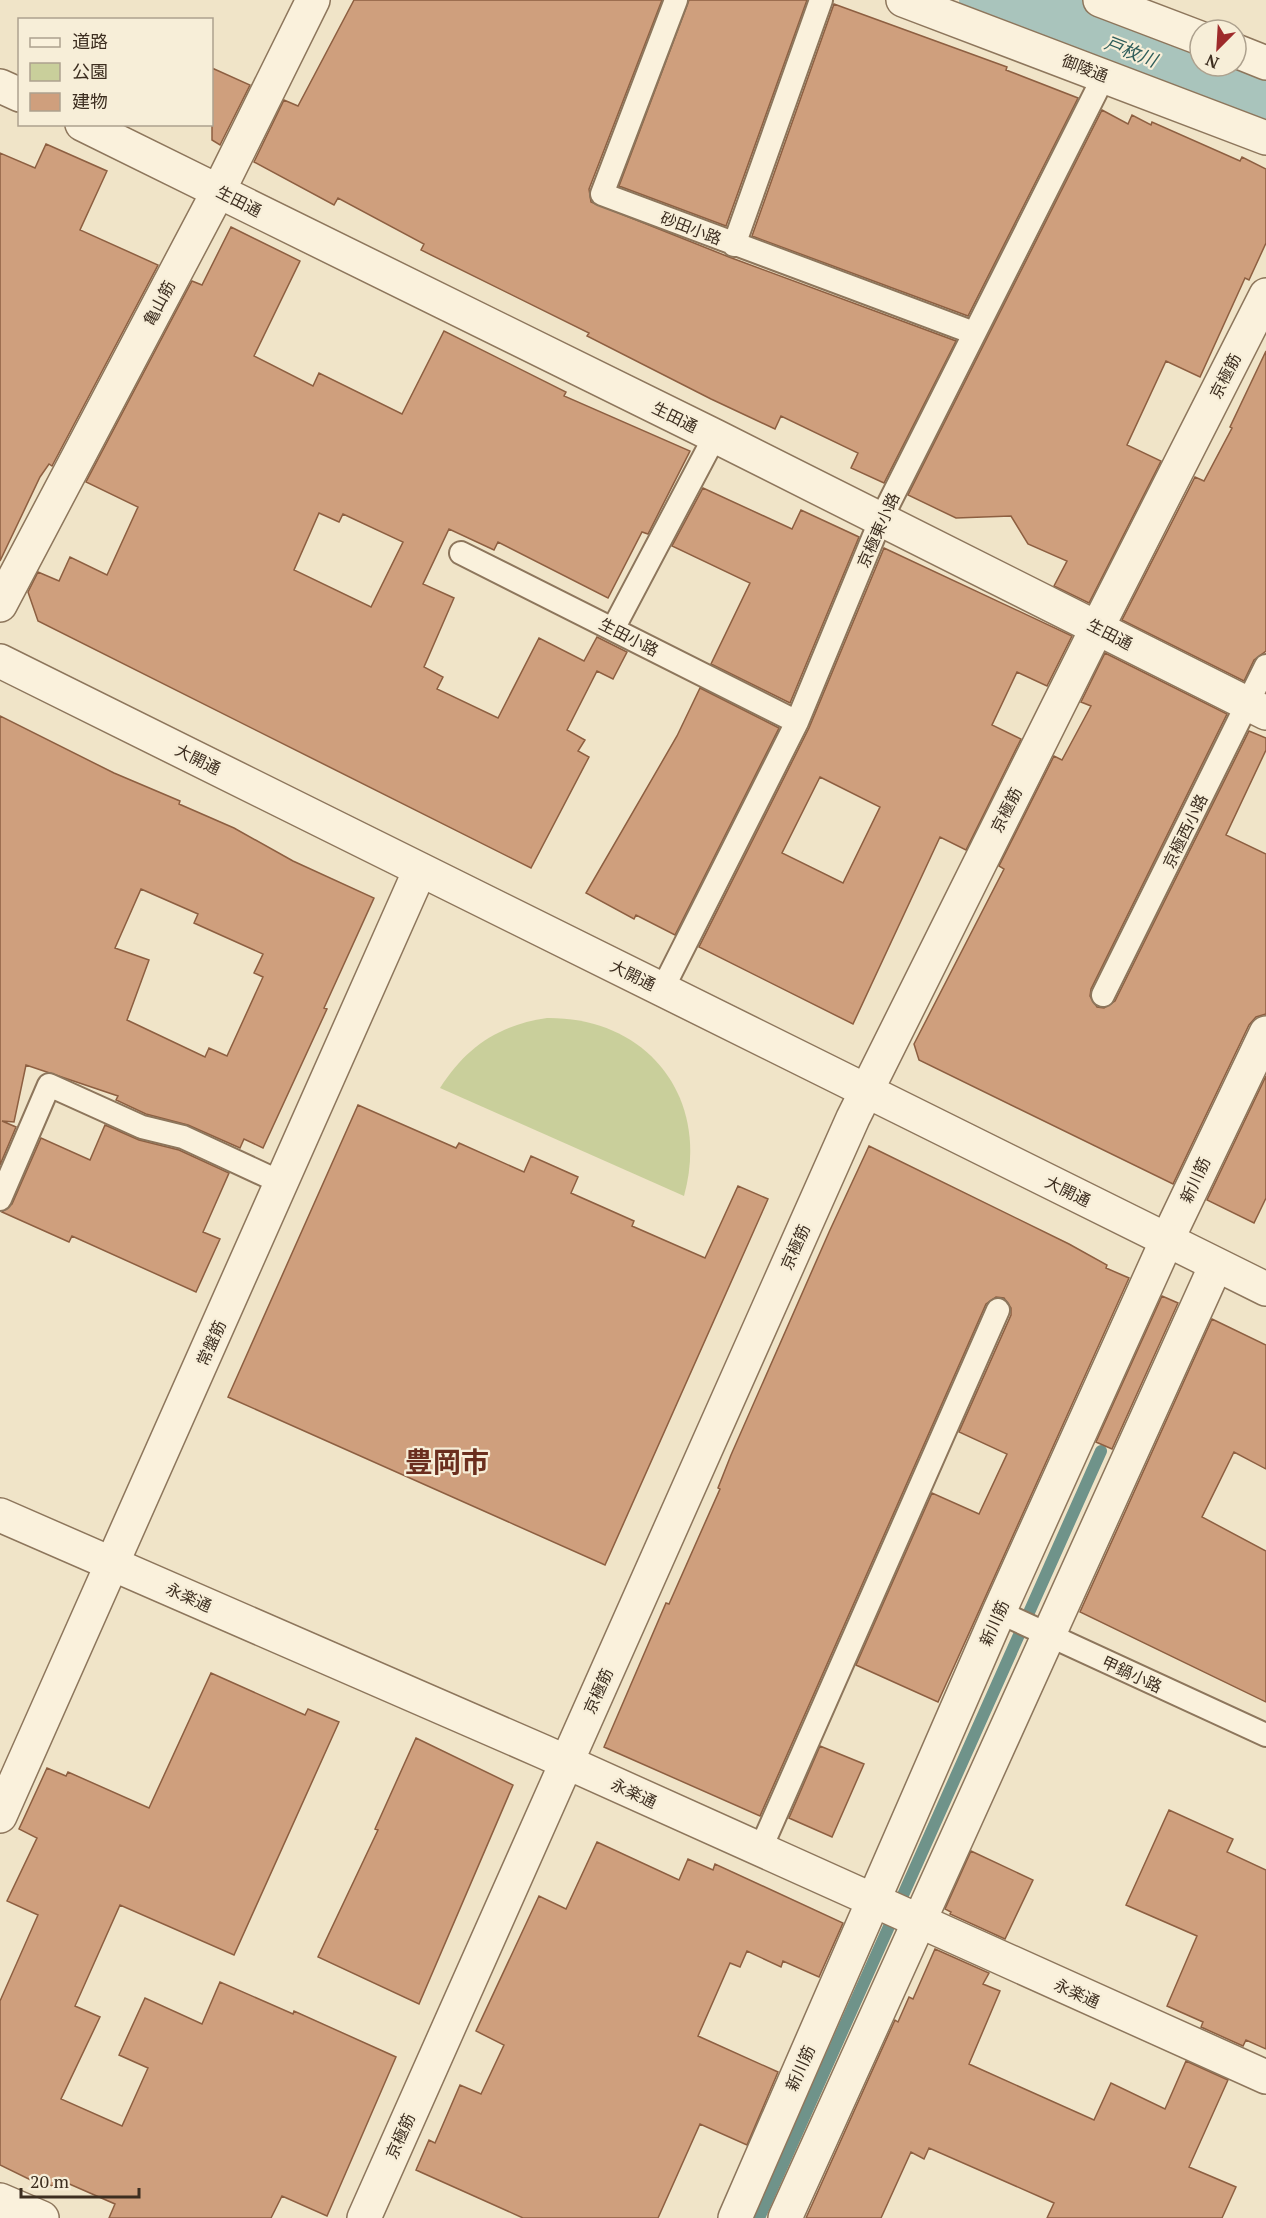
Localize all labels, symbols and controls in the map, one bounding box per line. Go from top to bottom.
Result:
legend [18,18,213,126]
north arrow [1188,18,1248,78]
text: 道路 [72,29,108,53]
water label: 戸枚川 [1101,30,1162,73]
street label: 御陵通 [1059,49,1111,87]
text: N [1202,49,1222,74]
text: 公園 [72,59,108,83]
text: 建物 [72,89,108,113]
street label: 生田通 [213,180,265,222]
street label: 砂田小路 [657,206,725,250]
street label: 亀山筋 [138,277,180,329]
street label: 京極筋 [1204,350,1246,402]
street label: 生田通 [649,397,701,437]
street label: 京極東小路 [852,489,904,571]
street label: 生田小路 [595,613,663,661]
street label: 生田通 [1084,613,1136,655]
street label: 大開通 [172,739,224,779]
street label: 京極筋 [985,784,1027,836]
street label: 京極西小路 [1158,790,1212,872]
street label: 大開通 [607,955,659,995]
street label: 新川筋 [1175,1154,1215,1206]
street label: 大開通 [1042,1171,1094,1211]
street label: 京極筋 [775,1221,815,1273]
street label: 常盤筋 [191,1317,231,1369]
district label: 豊岡市 [405,1443,489,1480]
street label: 永楽通 [163,1577,215,1617]
street label: 新川筋 [974,1597,1014,1649]
street label: 甲鍋小路 [1098,1651,1166,1697]
street label: 京極筋 [578,1665,618,1717]
street label: 永楽通 [608,1773,660,1813]
street label: 永楽通 [1051,1973,1103,2013]
street label: 新川筋 [780,2042,820,2094]
street label: 京極筋 [380,2110,420,2162]
scale bar [21,2161,140,2199]
text: 20 m [30,2169,70,2193]

